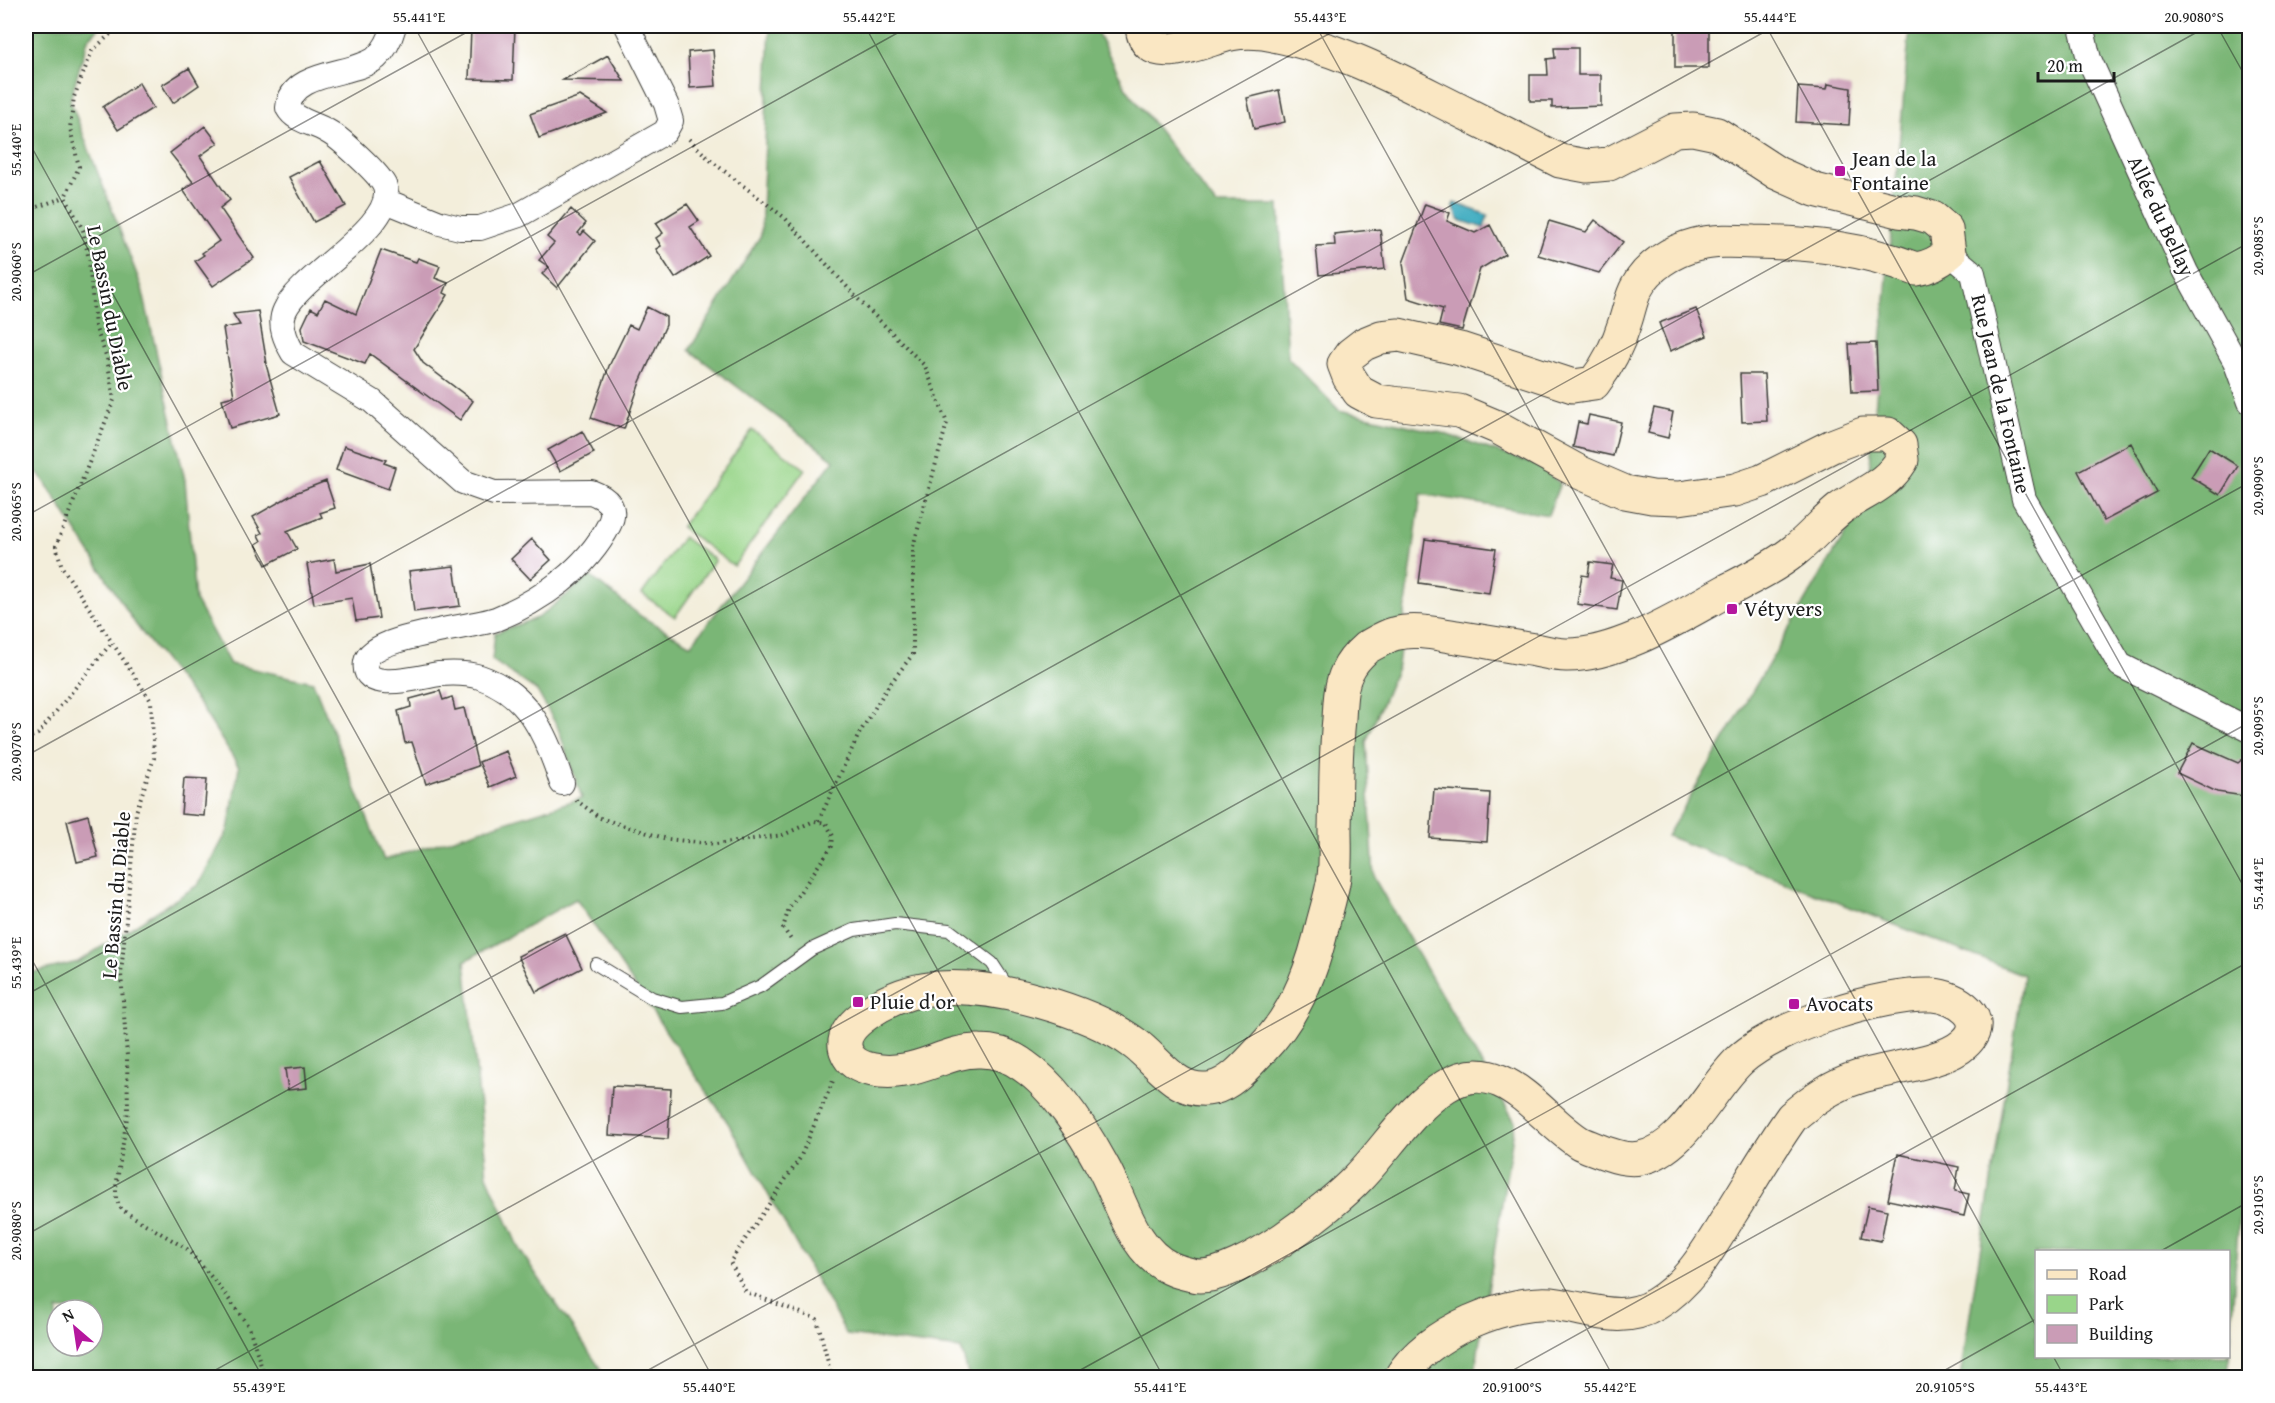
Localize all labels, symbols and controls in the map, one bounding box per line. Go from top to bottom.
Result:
text: 55.441°E [393,6,446,27]
text: 55.442°E [843,6,896,27]
text: 55.443°E [1294,6,1347,27]
text: 55.444°E [1744,6,1797,27]
text: 20.9080°S [2164,6,2224,27]
scale bar [2038,45,2114,83]
text: 20 m [2047,52,2083,79]
text: 55.440°E [5,123,26,176]
place label: Jean de la Fontaine [1849,143,1936,198]
street label: Allée du Bellay [2120,150,2203,282]
marker: Jean de la Fontaine [1833,164,1847,178]
text: 20.9085°S [2247,216,2268,276]
street label: Le Bassin du Diable [79,223,142,393]
text: 20.9060°S [5,242,26,302]
street label: Rue Jean de la Fontaine [1963,291,2040,497]
text: 20.9090°S [2247,456,2268,516]
text: 20.9065°S [5,482,26,542]
place label: Vétyvers [1744,593,1822,624]
marker: Vétyvers [1725,602,1739,616]
text: 20.9095°S [2247,696,2268,756]
text: 20.9070°S [5,722,26,782]
street label: Le Bassin du Diable [93,810,138,980]
text: 55.444°E [2247,857,2268,910]
text: 55.439°E [5,936,26,989]
place label: Pluie d'or [870,986,955,1017]
place label: Avocats [1806,988,1873,1019]
marker: Pluie d'or [851,995,865,1009]
marker: Avocats [1787,997,1801,1011]
text: 20.9105°S [2247,1175,2268,1235]
text: 20.9080°S [5,1201,26,1261]
legend [2035,1250,2230,1358]
text: Road [2089,1260,2127,1287]
text: Park [2089,1290,2125,1317]
north arrow [45,1298,105,1358]
text: N [57,1302,78,1328]
text: Building [2089,1320,2153,1347]
text: 55.439°E [233,1376,286,1397]
text: 55.440°E [683,1376,736,1397]
text: 55.441°E [1134,1376,1187,1397]
text: 20.9100°S [1482,1376,1542,1397]
text: 55.442°E [1584,1376,1637,1397]
text: 20.9105°S [1915,1376,1975,1397]
text: 55.443°E [2035,1376,2088,1397]

